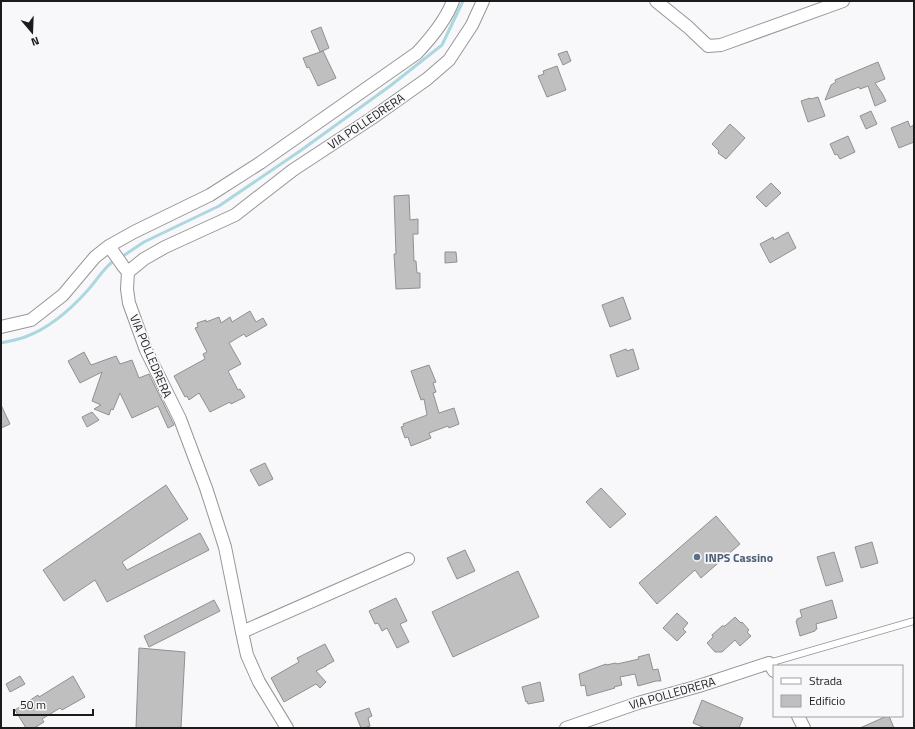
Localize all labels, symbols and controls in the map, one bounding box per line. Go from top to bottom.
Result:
north arrow [12,12,52,52]
text: N [29,33,41,50]
street label: VIA POLLEDRERA [324,88,408,154]
street label: VIA POLLEDRERA [125,311,177,401]
place label: INPS Cassino [705,548,773,567]
marker: INPS Cassino [692,552,702,562]
legend [773,665,903,717]
text: Strada [809,671,842,690]
street label: VIA POLLEDRERA [627,672,717,714]
scale bar [14,691,93,717]
text: Edificio [809,691,845,710]
text: 50 m [20,695,46,714]

